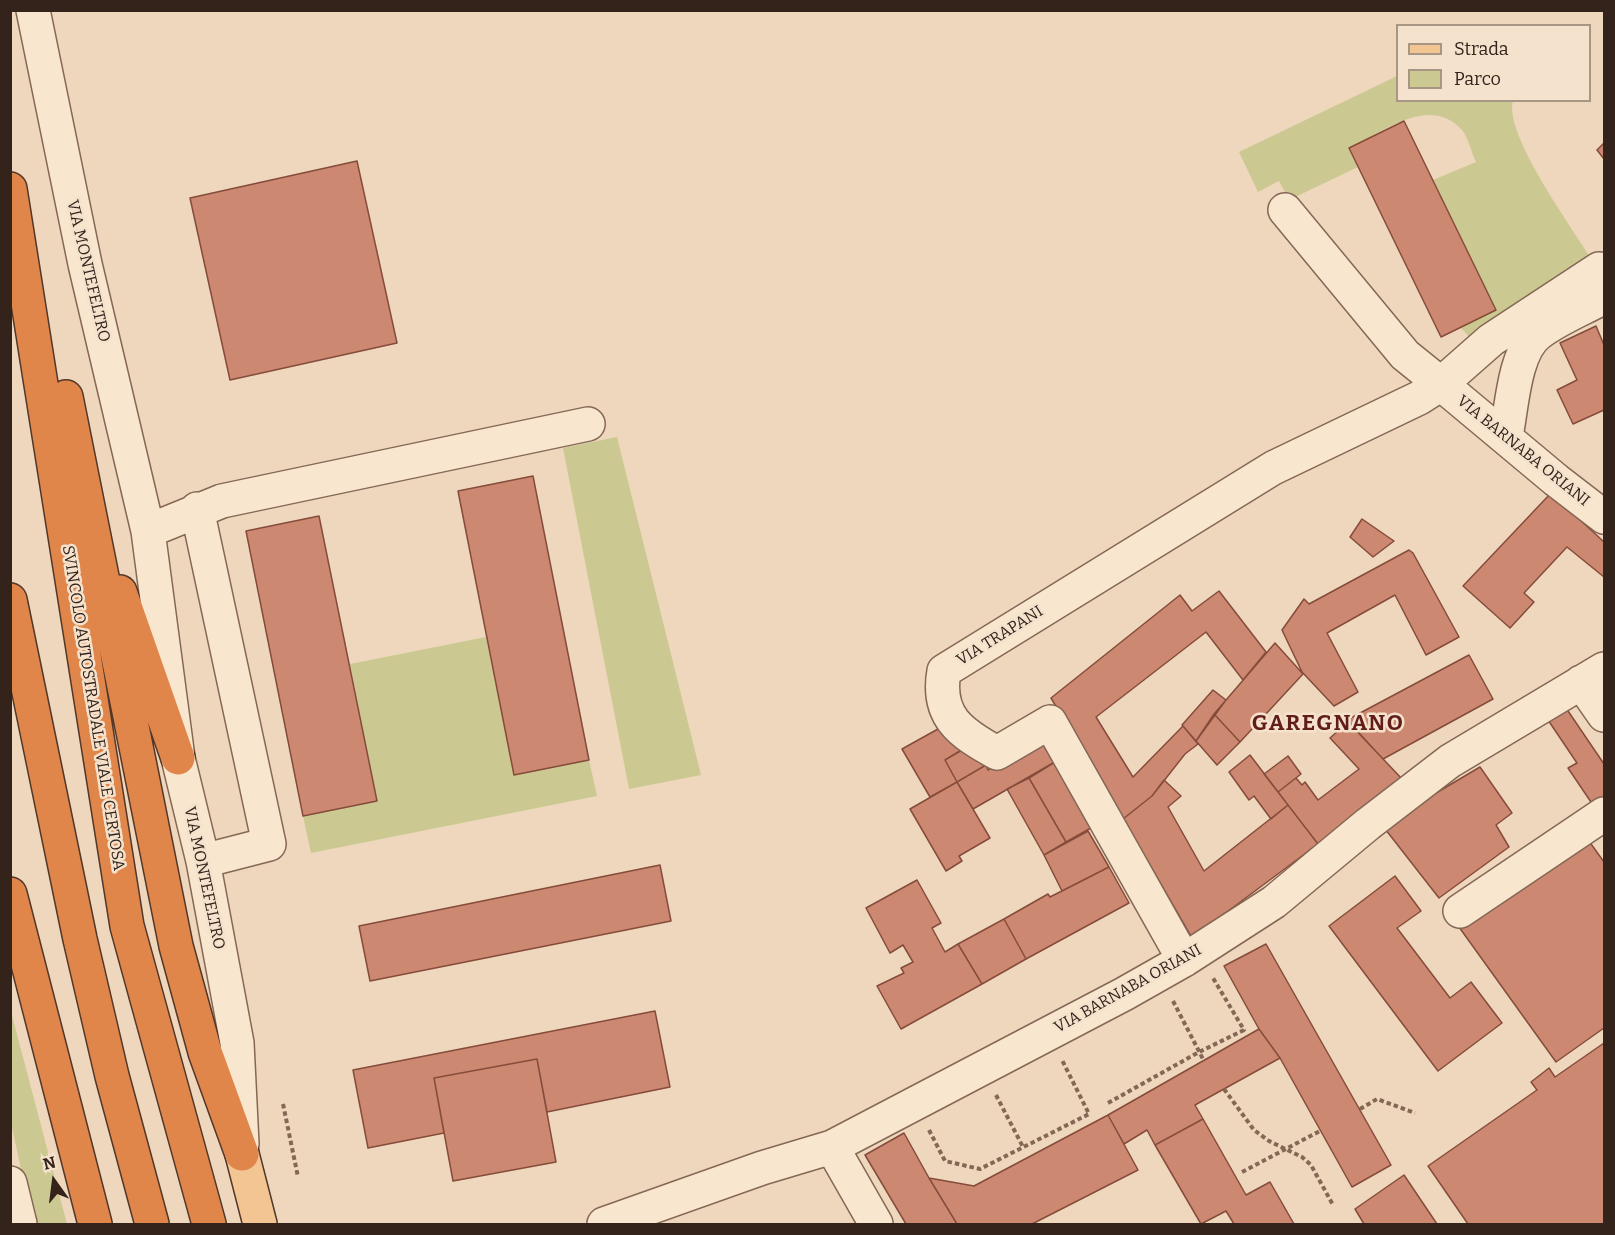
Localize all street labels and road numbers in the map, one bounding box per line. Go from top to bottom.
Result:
street label: VIA MONTEFELTRO [62,198,114,344]
street label: VIA BARNABA ORIANI [1453,391,1593,511]
street label: SVINCOLO AUTOSTRADALE VIALE CERTOSA [58,544,128,872]
street label: VIA TRAPANI [953,602,1047,670]
street label: VIA MONTEFELTRO [179,805,229,951]
street label: VIA BARNABA ORIANI [1051,940,1205,1038]

